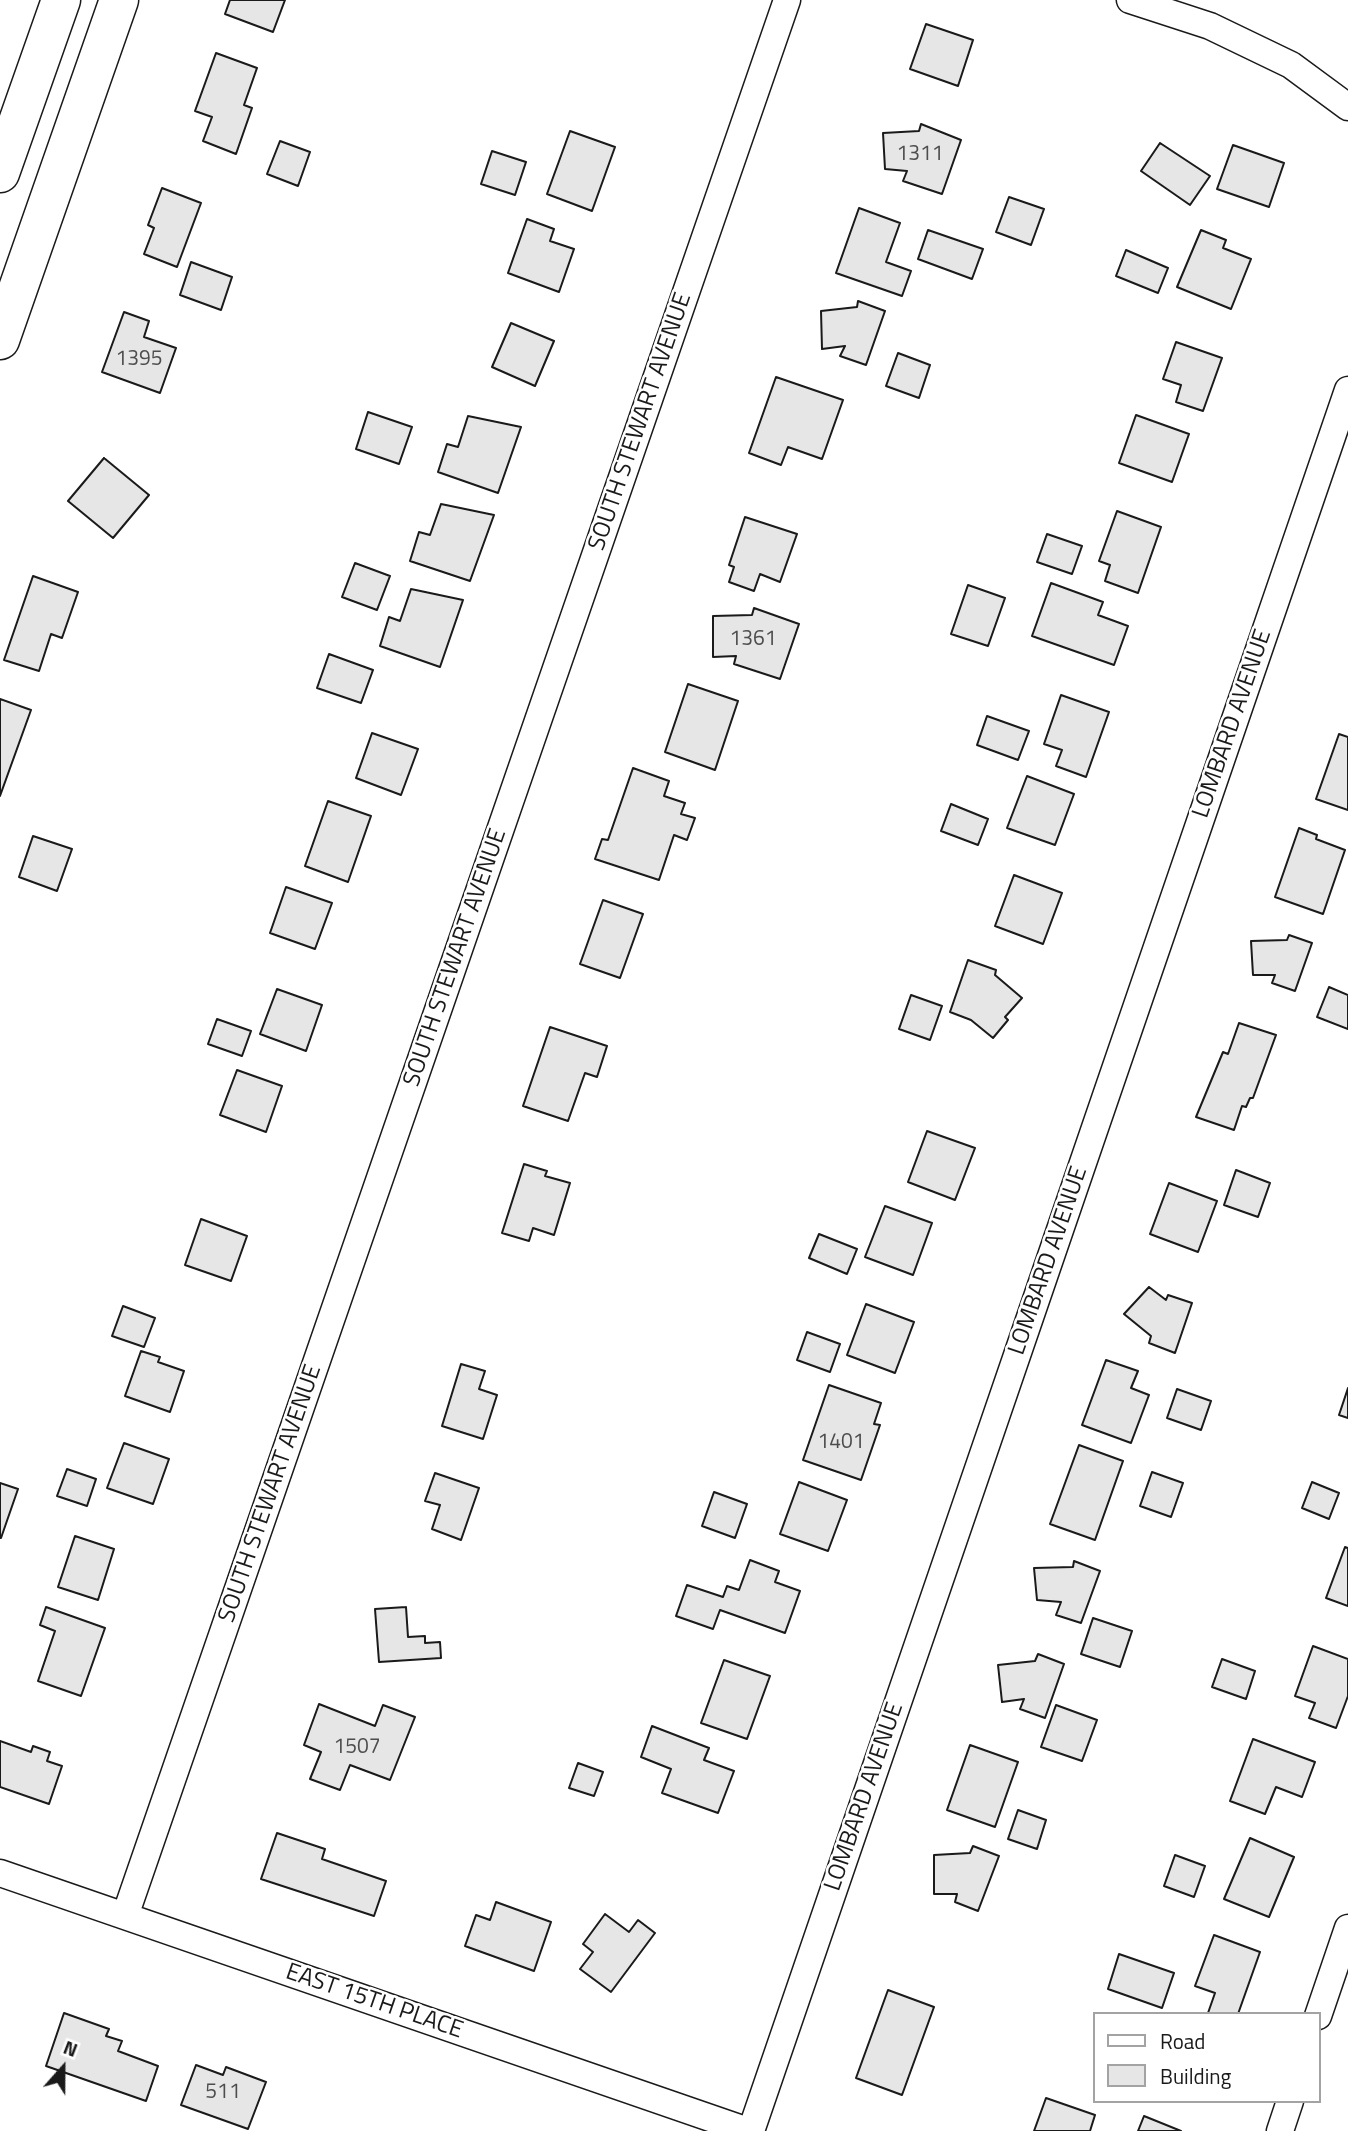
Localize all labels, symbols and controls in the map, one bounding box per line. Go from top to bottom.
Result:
house number: 1311 [896,142,944,168]
street label: SOUTH STEWART AVENUE [583,289,699,555]
house number: 1395 [115,347,163,373]
street label: LOMBARD AVENUE [1187,626,1279,822]
house number: 1361 [729,627,777,653]
street label: SOUTH STEWART AVENUE [398,825,514,1091]
street label: LOMBARD AVENUE [1003,1163,1095,1359]
street label: SOUTH STEWART AVENUE [213,1361,329,1627]
house number: 1401 [817,1430,865,1456]
street label: LOMBARD AVENUE [819,1699,911,1895]
house number: 1507 [333,1735,381,1761]
street label: EAST 15TH PLACE [282,1958,466,2046]
legend [1092,2012,1320,2103]
text: Road [1160,2025,1205,2057]
text: N [59,2032,82,2064]
north arrow [28,2033,98,2103]
text: Building [1160,2060,1231,2092]
house number: 511 [205,2080,241,2106]

